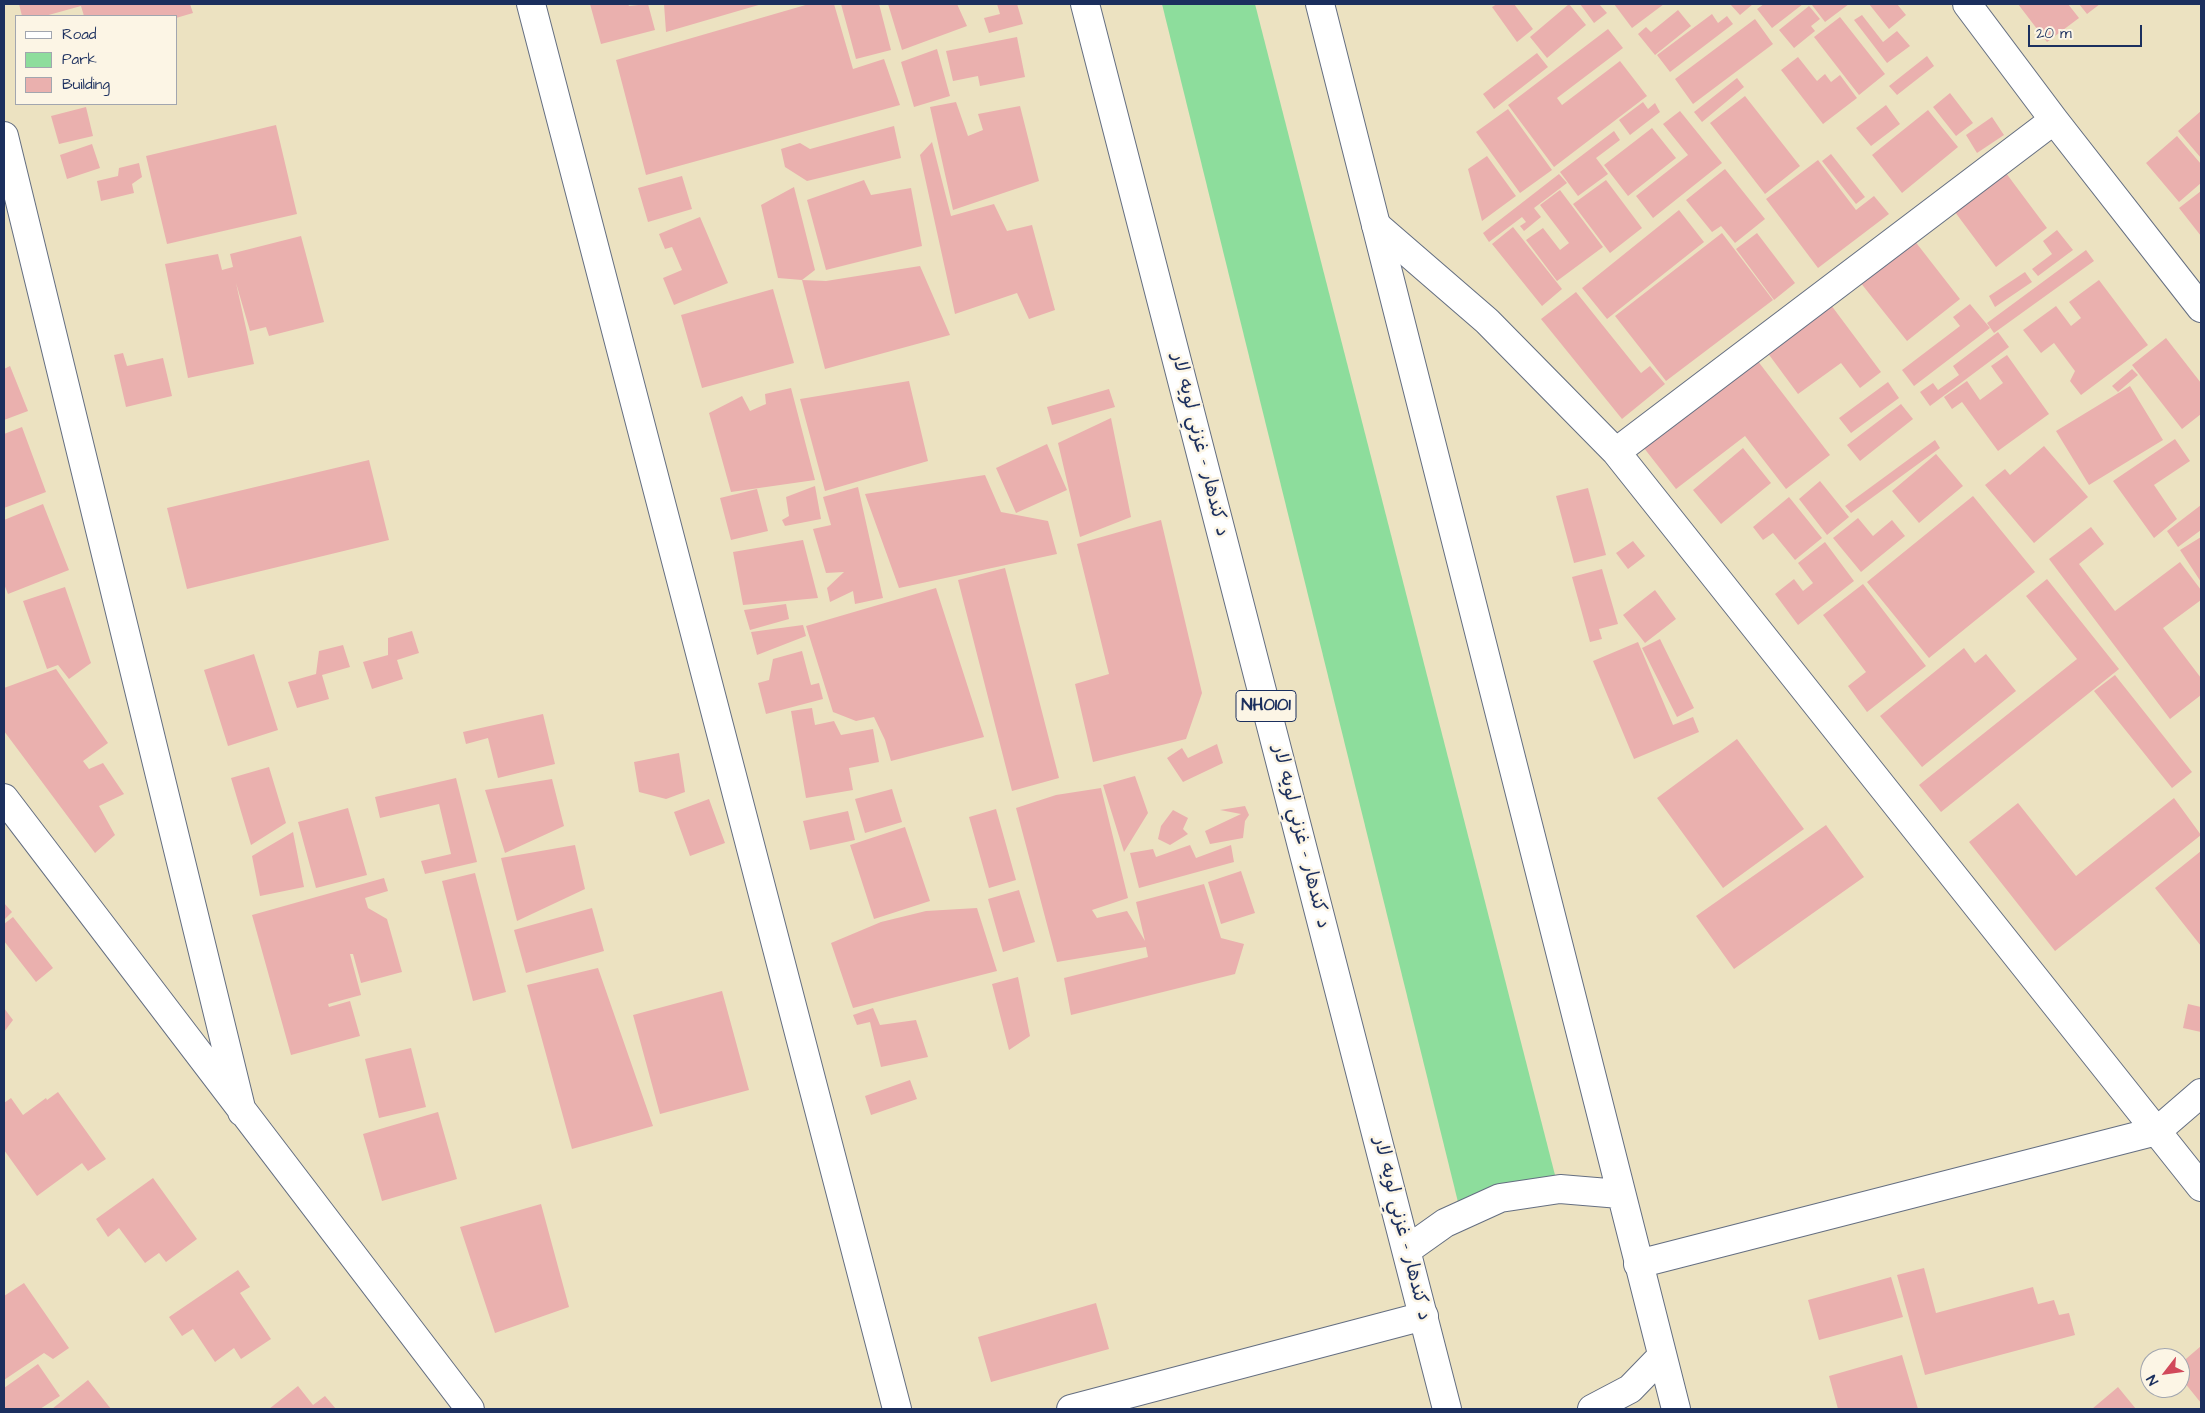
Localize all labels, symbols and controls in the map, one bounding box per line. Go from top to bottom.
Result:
legend [15,15,178,105]
scale bar [2030,15,2144,47]
text: 20 m [2036,23,2072,44]
text: Road [62,24,96,45]
text: Park [62,49,97,70]
text: Building [62,74,110,95]
street label: د کندهار - غزني لويه لار [1165,351,1233,539]
road number: NH0101 [1236,690,1296,721]
street label: د کندهار - غزني لويه لار [1266,743,1334,931]
street label: د کندهار - غزني لويه لار [1367,1135,1435,1323]
north arrow [2140,1348,2190,1398]
text: N [2142,1371,2164,1389]

